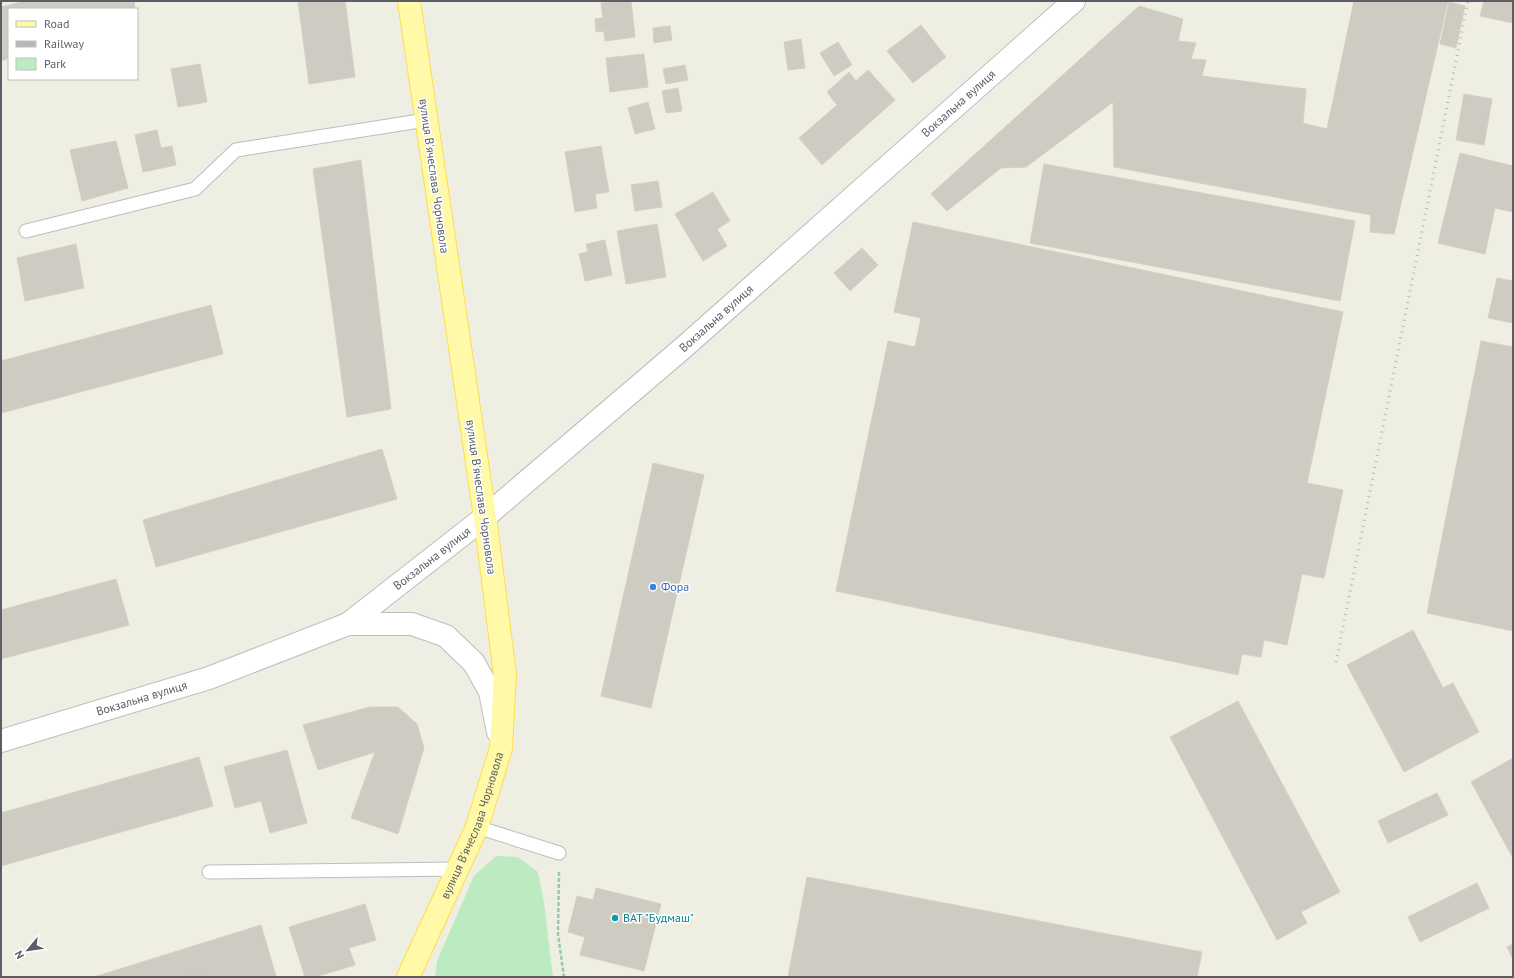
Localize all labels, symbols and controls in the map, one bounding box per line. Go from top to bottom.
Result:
legend [8,8,138,80]
text: Road [44,16,69,31]
text: Railway [44,36,84,51]
text: Park [44,56,66,71]
street label: Вокзальна вулиця [918,66,998,140]
street label: вулиця В'ячеслава Чорновола [416,98,453,254]
street label: Вокзальна вулиця [676,281,756,355]
street label: вулиця В'ячеслава Чорновола [463,419,500,575]
street label: Вокзальна вулиця [390,523,473,593]
place label: Фора [661,579,689,594]
marker: Фора [648,582,658,592]
street label: Вокзальна вулиця [94,677,189,719]
street label: вулиця В'ячеслава Чорновола [437,750,506,901]
place label: ВАТ "Будмаш" [623,910,694,925]
marker: ВАТ "Будмаш" [610,913,620,923]
north arrow [8,930,48,970]
text: N [11,948,27,961]

